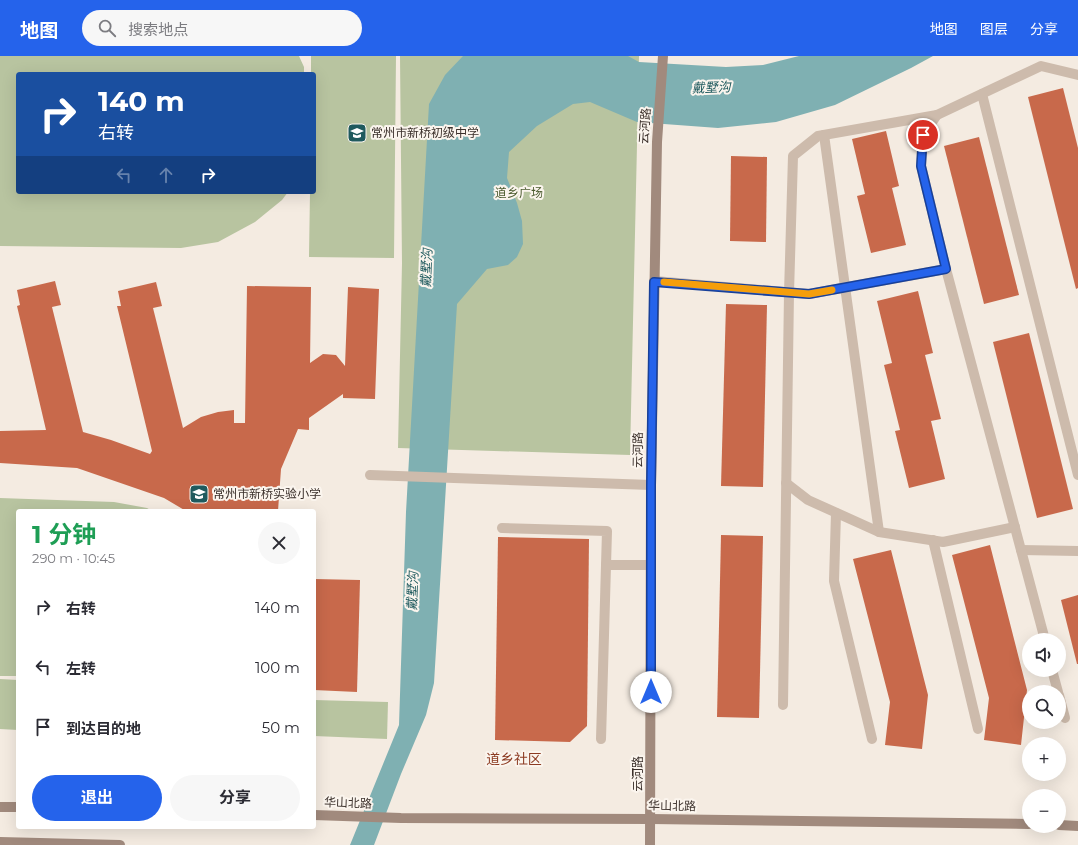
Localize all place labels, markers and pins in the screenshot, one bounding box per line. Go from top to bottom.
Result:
pin [906,118,940,152]
school or university icon: 常州市新桥初级中学 [346,122,368,144]
place label: 常州市新桥初级中学 [371,125,479,140]
school or university icon: 常州市新桥实验小学 [188,483,210,505]
place label: 常州市新桥实验小学 [213,486,321,501]

